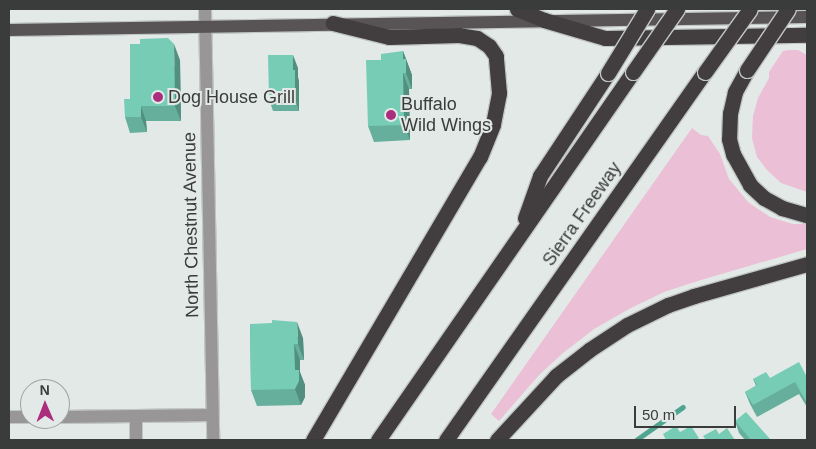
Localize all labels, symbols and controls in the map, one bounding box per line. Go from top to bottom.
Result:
place label: Dog House Grill [168,86,295,108]
marker: Dog House Grill [152,91,164,103]
place label: Buffalo Wild Wings [401,94,491,136]
marker: Buffalo Wild Wings [385,109,397,121]
street label: North Chestnut Avenue [179,131,203,319]
street label: Sierra Freeway [538,158,626,270]
north arrow [20,379,70,429]
text: N [40,382,50,398]
scale bar [636,396,738,428]
text: 50 m [642,406,675,423]

